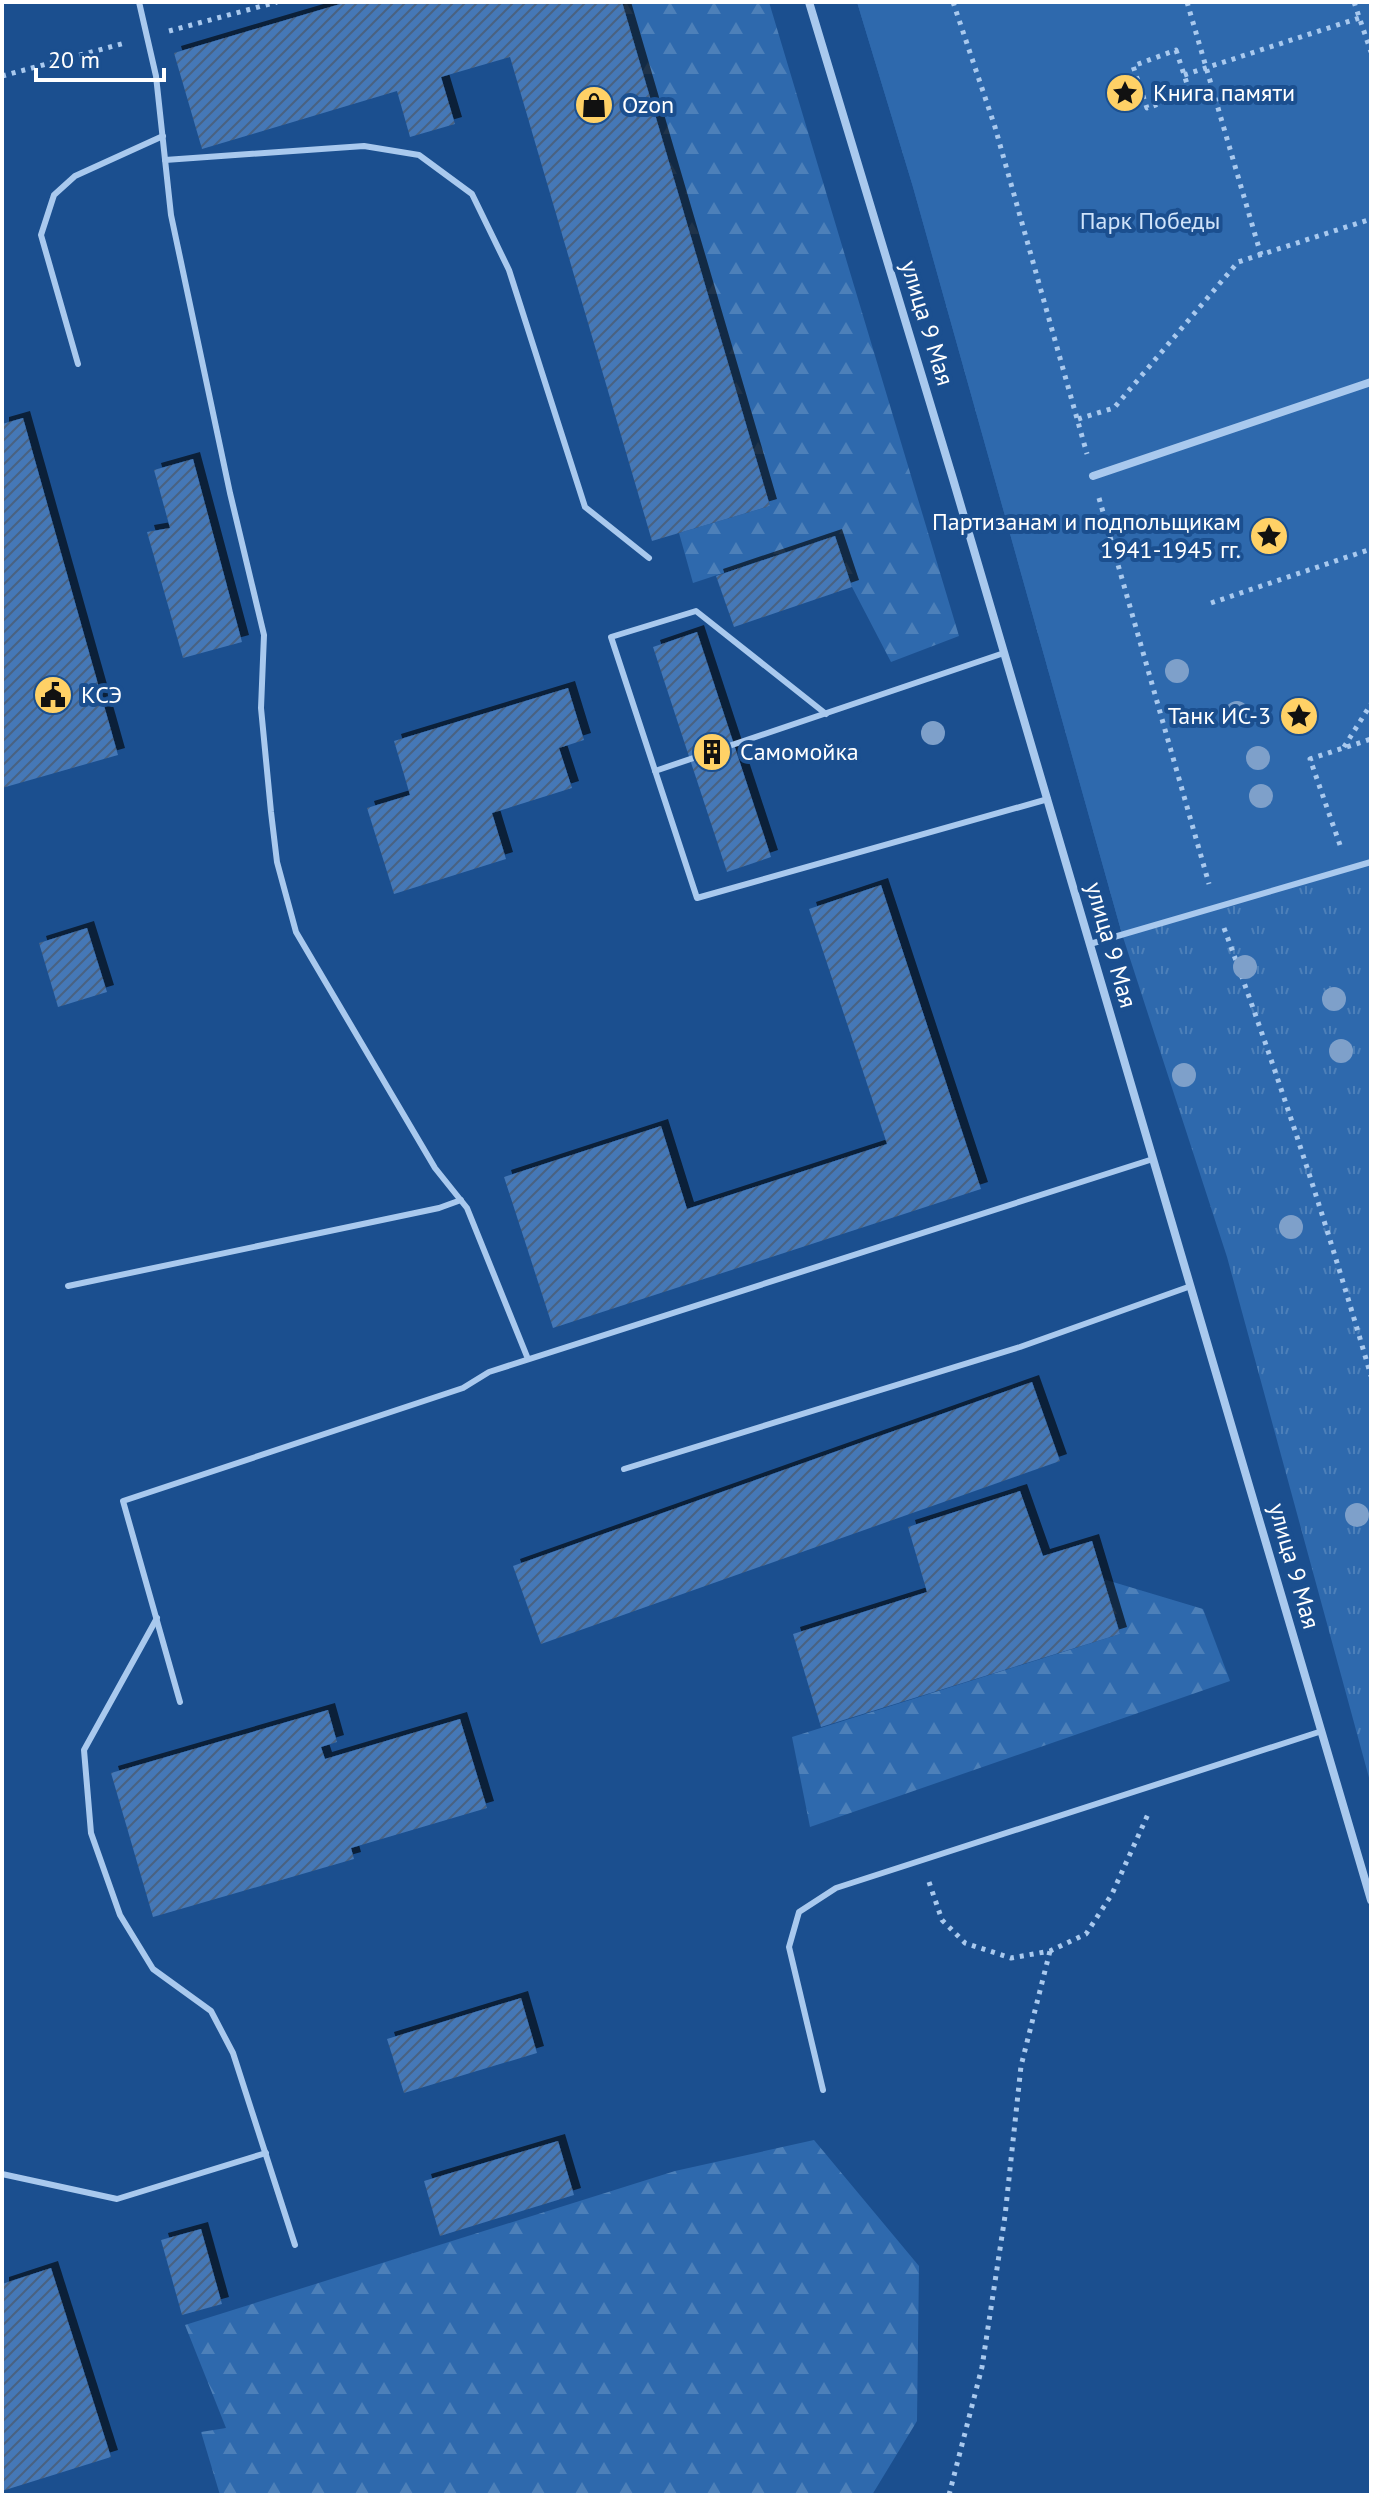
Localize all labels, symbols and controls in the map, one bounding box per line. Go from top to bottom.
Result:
scale bar [36,32,164,82]
text: 20 m [48,44,100,75]
place icon: Книга памяти [1104,72,1146,114]
place label: Книга памяти [1153,77,1295,108]
shop icon: Ozon [573,84,615,126]
place label: Ozon [622,89,674,120]
park label: Парк Победы [1080,205,1220,236]
street label: улица 9 Мая [894,257,961,389]
place label: Партизанам и подпольщикам 1941-1945 гг. [932,506,1241,565]
place icon: Партизанам и подпольщикам 1941-1945 гг. [1248,515,1290,557]
public building icon: КСЭ [32,674,74,716]
place label: КСЭ [81,679,122,710]
place icon: Танк ИС-3 [1278,695,1320,737]
place label: Танк ИС-3 [1168,700,1271,731]
building icon: Самомойка [691,731,733,773]
place label: Самомойка [740,736,859,767]
street label: улица 9 Мая [1079,878,1144,1011]
street label: улица 9 Мая [1262,1499,1327,1632]

